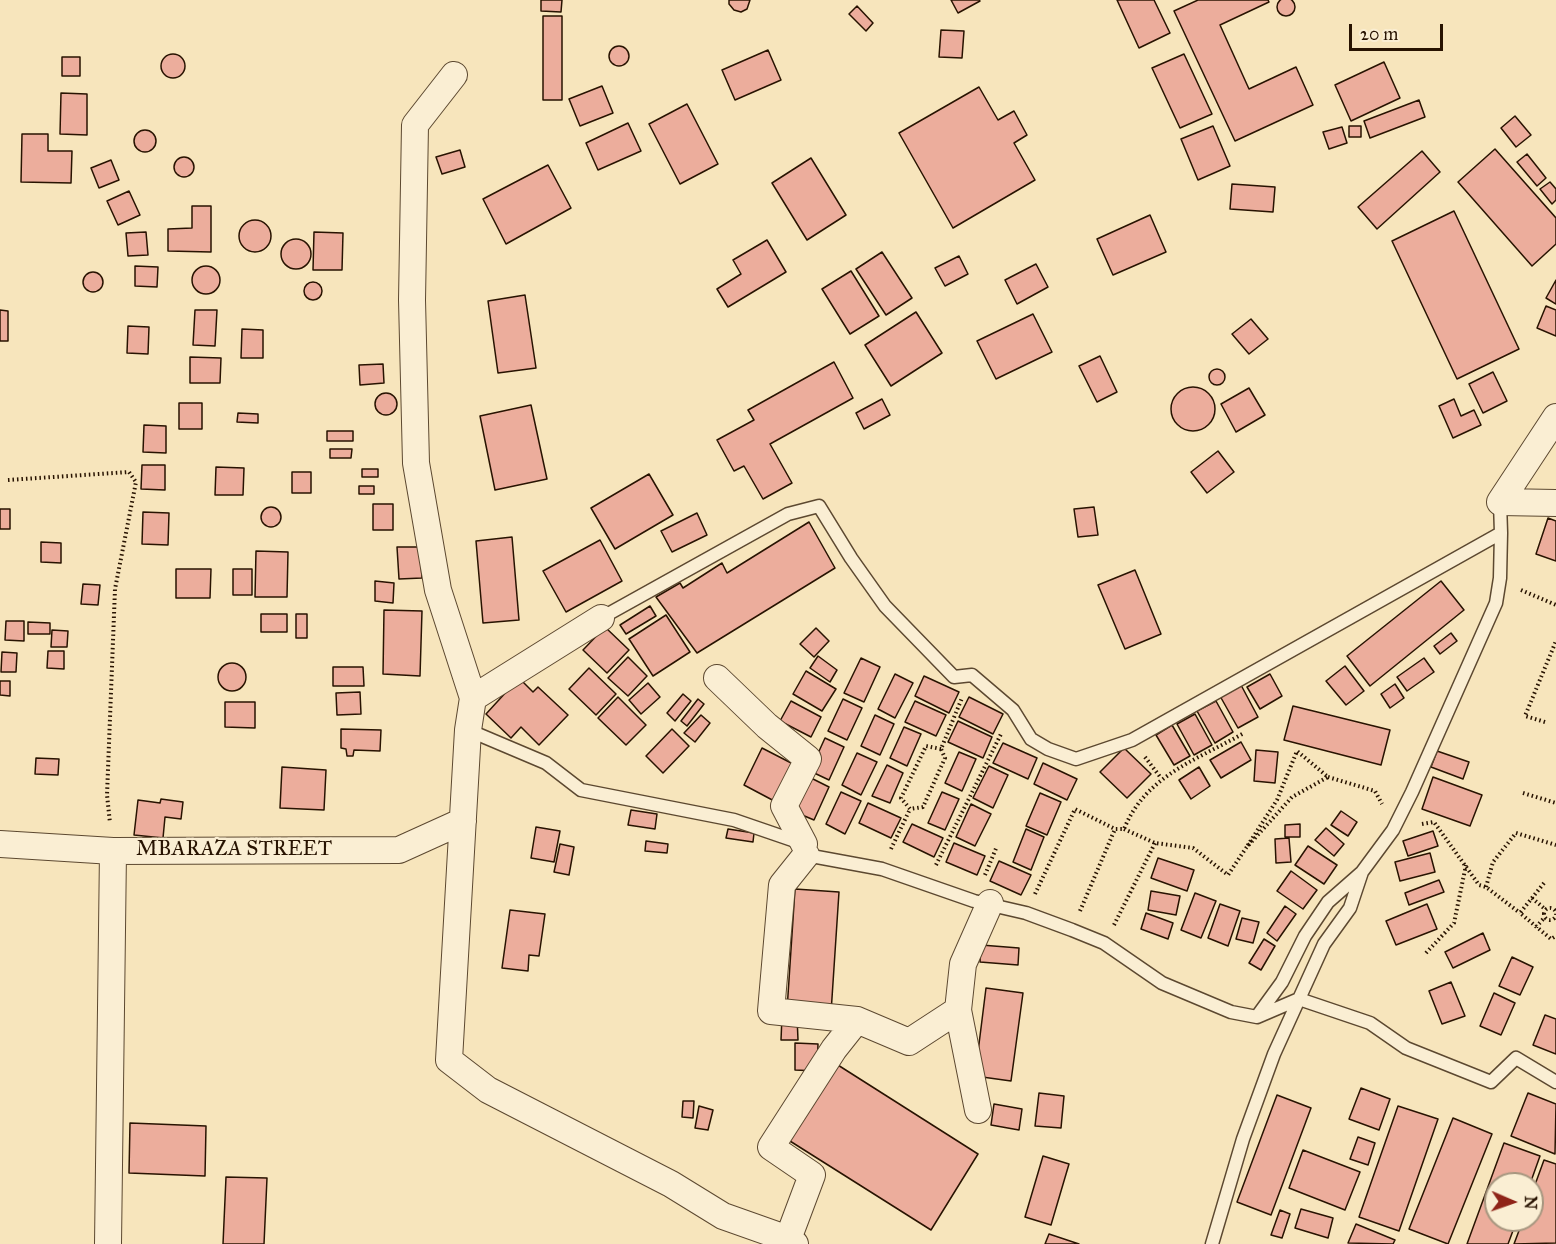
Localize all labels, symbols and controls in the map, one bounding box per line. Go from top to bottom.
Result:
scale bar [1352,12,1446,50]
text: 20 m [1360,23,1398,45]
street label: MBARAZA STREET [136,837,332,863]
north arrow [1484,1172,1544,1232]
text: N [1521,1195,1540,1210]

